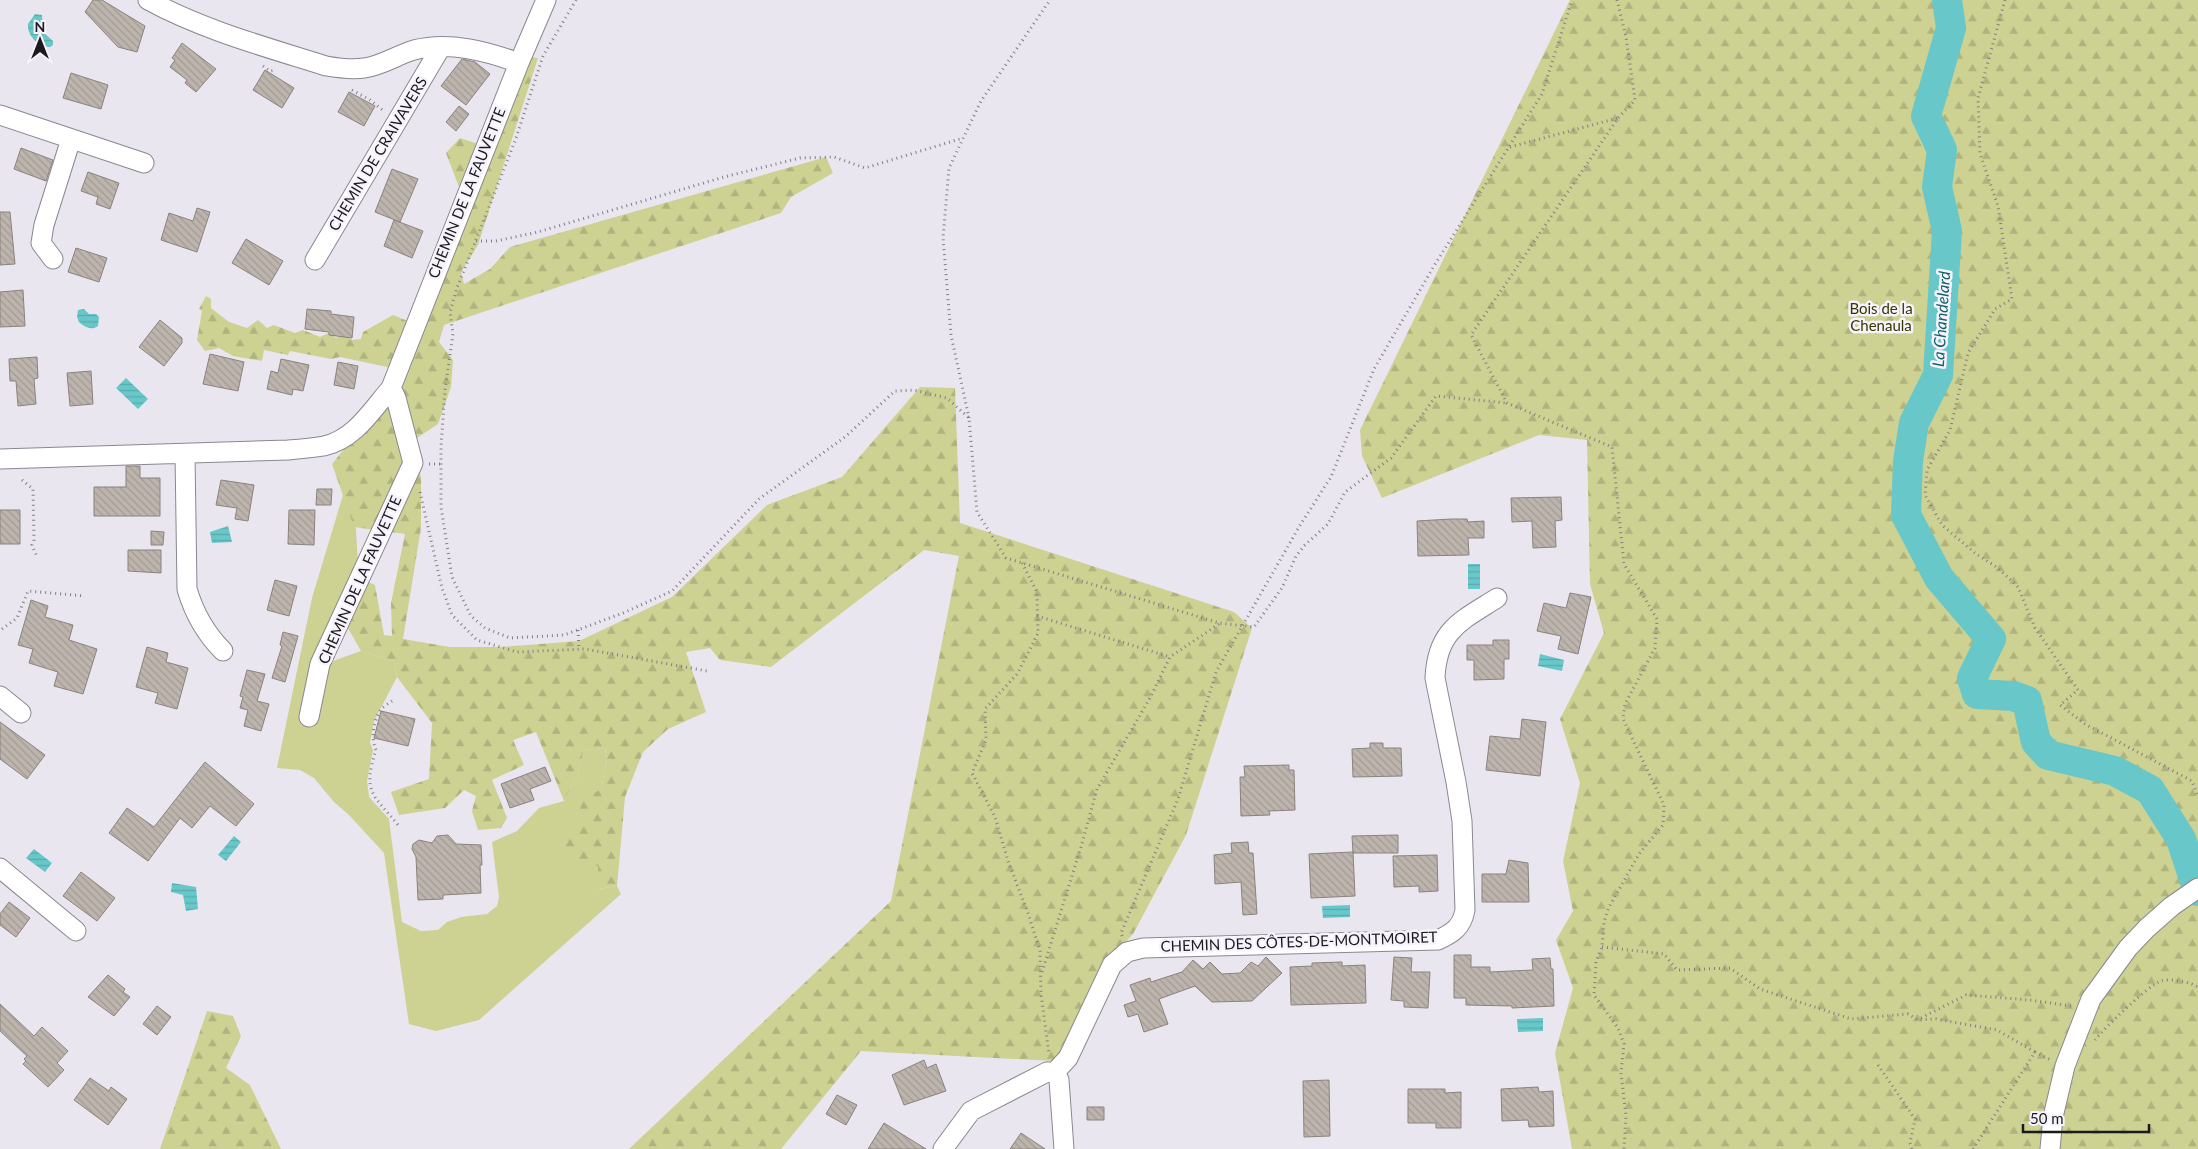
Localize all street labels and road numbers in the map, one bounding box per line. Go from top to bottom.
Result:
street label: CHEMIN DE CRAIVAVERS [324,73,430,234]
street label: CHEMIN DE LA FAUVETTE [424,105,509,281]
street label: CHEMIN DE LA FAUVETTE [314,493,404,667]
street label: CHEMIN DES CÔTES-DE-MONTMOIRET [1160,927,1438,955]

